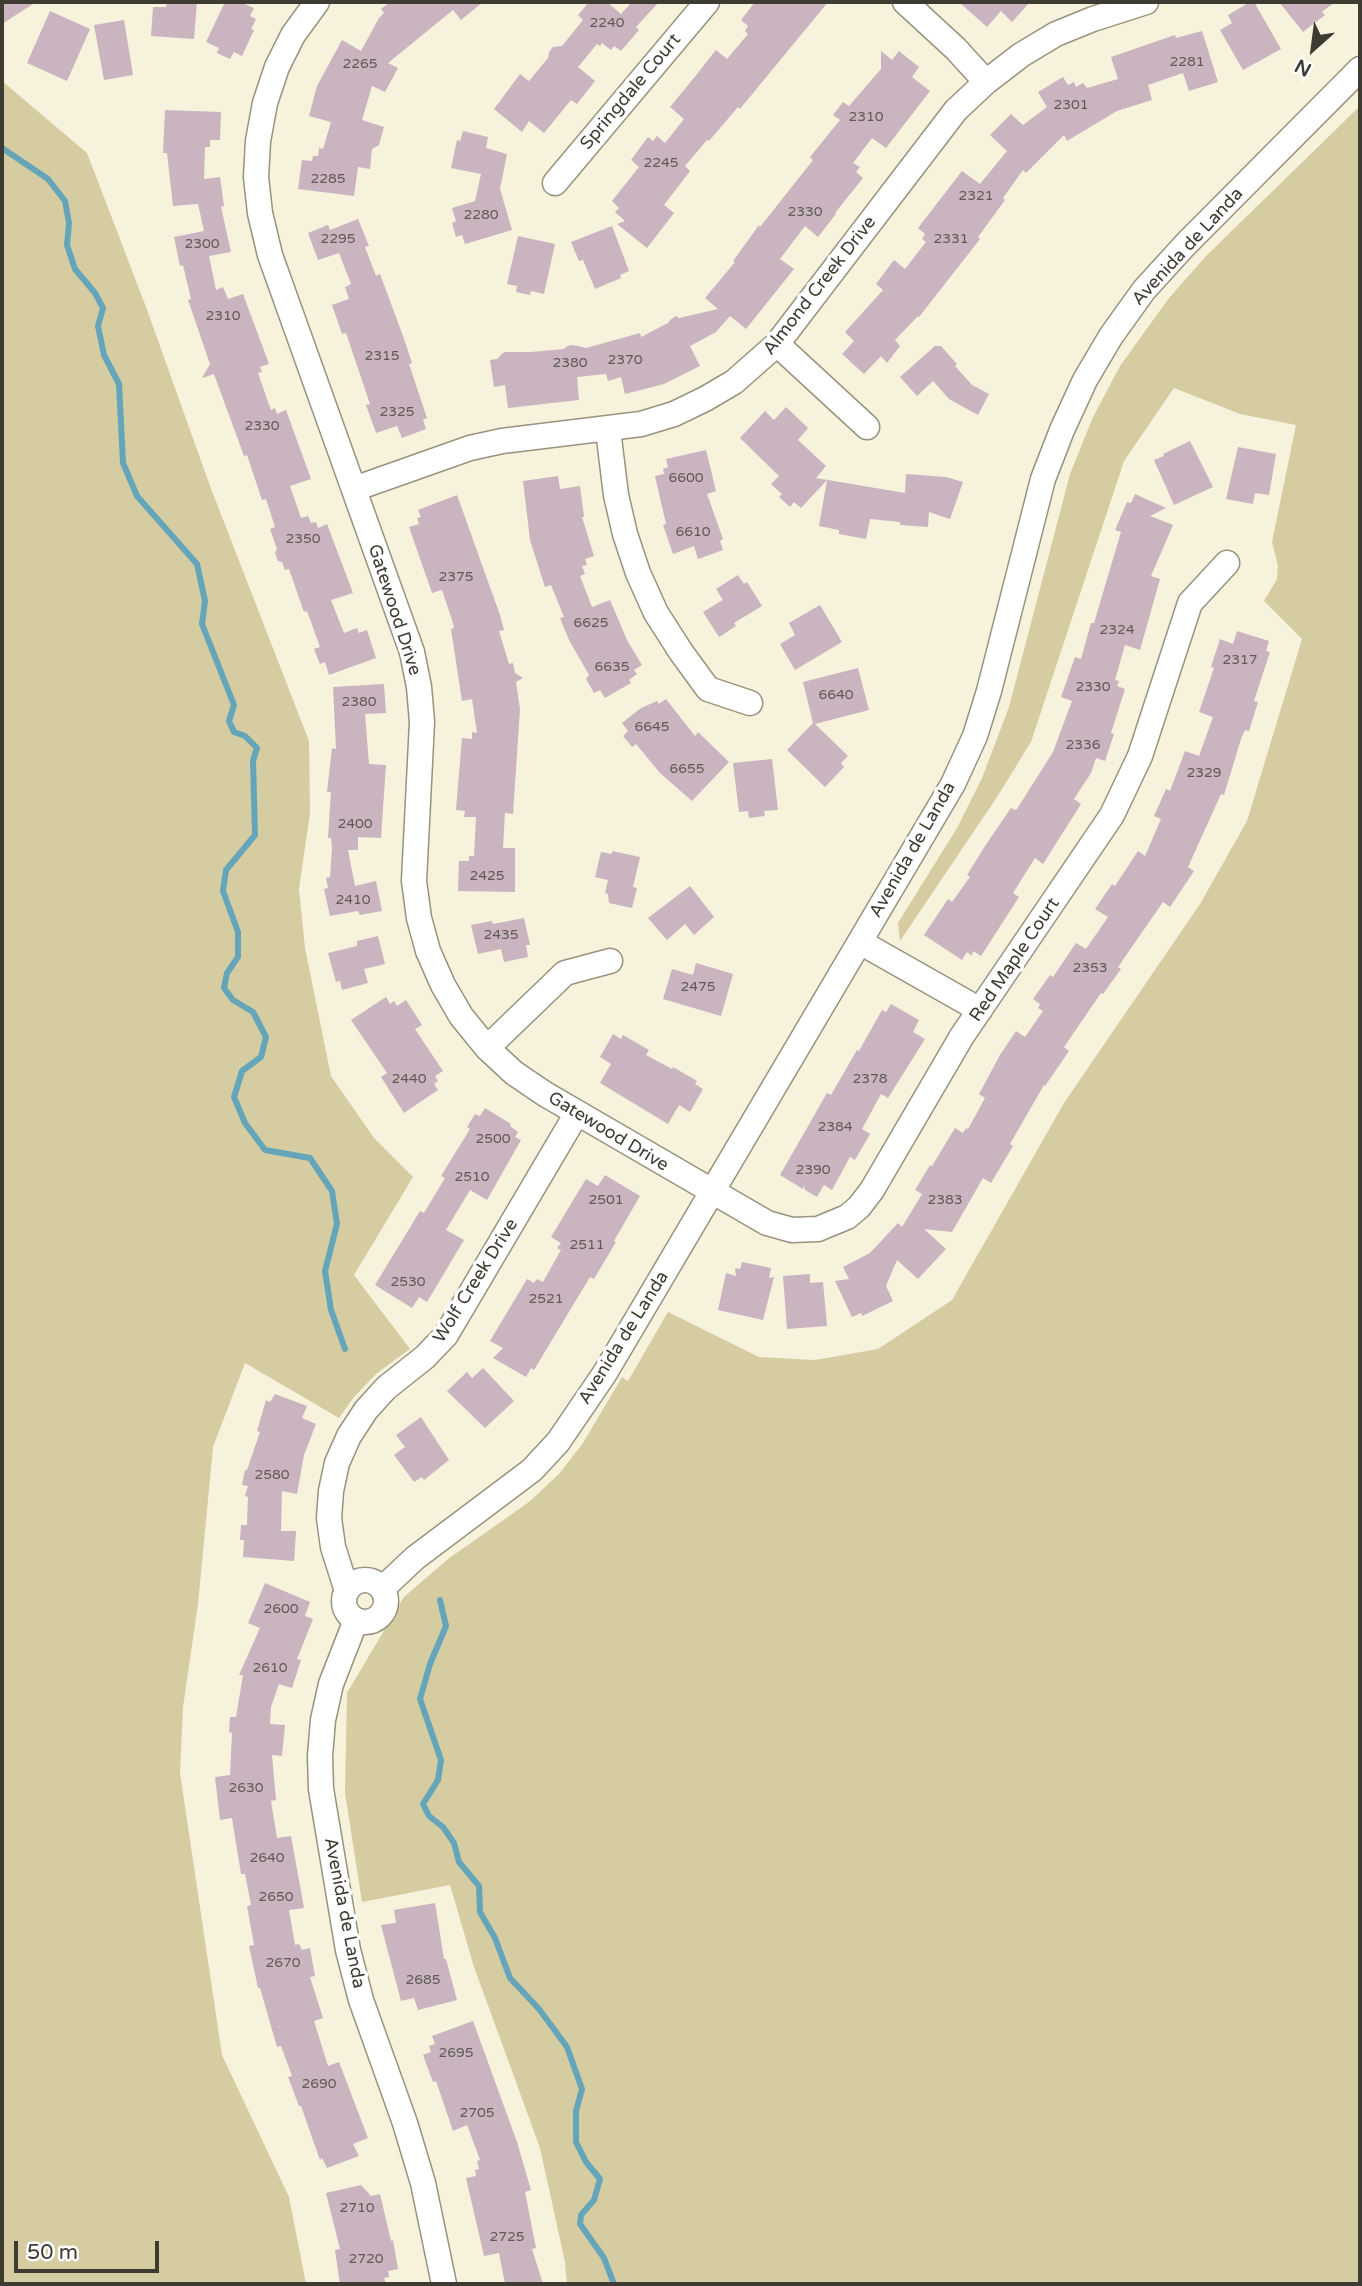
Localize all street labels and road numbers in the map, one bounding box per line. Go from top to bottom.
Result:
street label: Springdale Court [576,30,686,154]
street label: Avenida de Landa [1128,184,1248,310]
street label: Almond Creek Drive [759,212,881,360]
street label: Gatewood Drive [363,542,425,678]
street label: Avenida de Landa [865,778,961,922]
street label: Red Maple Court [965,894,1065,1026]
street label: Gatewood Drive [544,1088,672,1176]
street label: Wolf Creek Drive [429,1215,523,1347]
street label: Avenida de Landa [574,1267,674,1409]
street label: Avenida de Landa [319,1836,369,1990]

